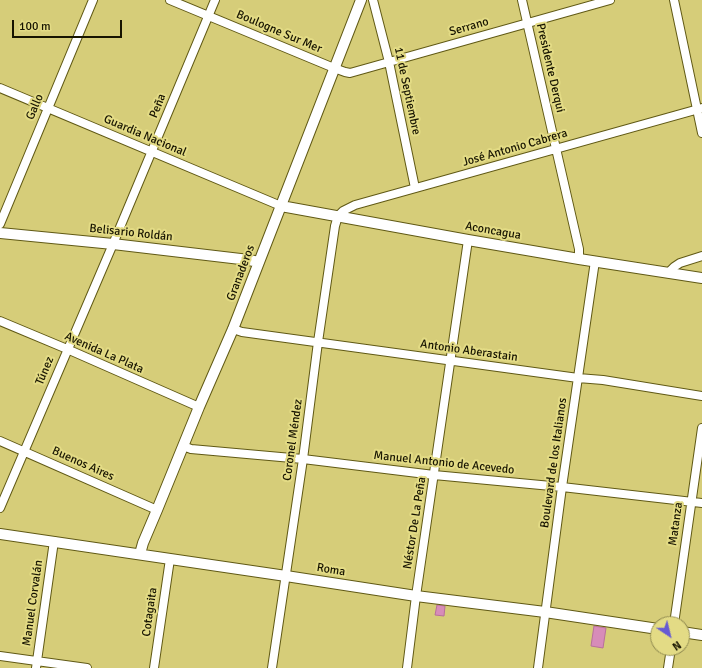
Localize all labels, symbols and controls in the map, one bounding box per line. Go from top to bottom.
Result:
street label: Boulogne Sur Mer [234,7,324,57]
scale bar [14,12,124,38]
street label: Serrano [448,15,490,39]
text: 100 m [19,19,51,34]
street label: Presidente Derqui [533,22,567,114]
street label: 11 de Septiembre [391,46,423,136]
street label: Gallo [23,92,47,122]
street label: Peña [147,92,169,120]
street label: Guardia Nacional [101,112,189,160]
street label: José Antonio Cabrera [461,126,569,170]
street label: Aconcagua [464,219,522,243]
street label: Belisario Roldán [89,221,173,245]
street label: Granaderos [224,243,258,303]
street label: Avenida La Plata [62,329,146,377]
street label: Antonio Aberastain [419,337,519,365]
street label: Túnez [33,355,57,387]
street label: Boulevard de los Italianos [538,397,570,529]
street label: Coronel Méndez [280,398,306,482]
street label: Buenos Aires [50,444,116,484]
street label: Manuel Antonio de Acevedo [373,448,515,478]
street label: Néstor De La Peña [401,476,429,570]
street label: Matanza [666,501,686,547]
street label: Manuel Corvalán [20,559,46,647]
street label: Roma [316,561,346,579]
street label: Cotagaita [139,587,161,637]
north arrow [650,616,690,656]
text: N [670,638,683,653]

